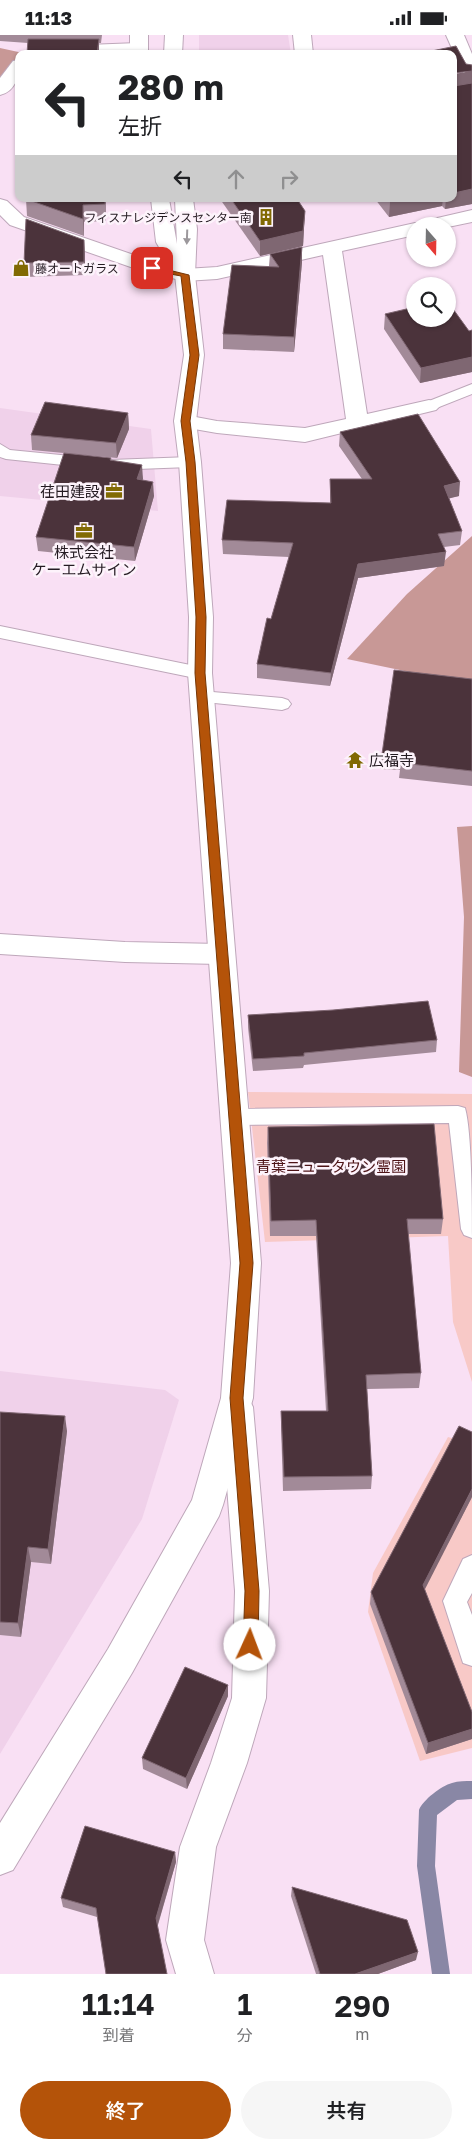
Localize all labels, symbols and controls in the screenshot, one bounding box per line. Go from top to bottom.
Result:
text: 11:13 [25,6,72,29]
text: 280 m [118,66,224,108]
icon: left [35,70,100,135]
text: 左折 [118,112,162,139]
icon: left [169,165,197,193]
icon: ahead [222,165,250,193]
icon: right [275,165,303,193]
building icon: フィスナレジデンスセンター南 [256,207,276,227]
place label: フィスナレジデンスセンター南 [84,210,252,225]
north arrow [406,217,456,267]
map controls [406,217,456,327]
one-way arrow [182,229,190,245]
pin [131,247,173,289]
icon: arrive [138,254,166,282]
shop icon: 藤オートガラス [11,258,31,278]
place label: 藤オートガラス [35,261,119,276]
button: search [406,277,456,327]
office icon: 荏田建設 [104,481,124,501]
place label: 荏田建設 [40,482,100,500]
office icon: 株式会社 ケーエムサイン [74,521,94,541]
place label: 株式会社 ケーエムサイン [31,543,137,578]
temple icon: 広福寺 [345,750,365,770]
place label: 広福寺 [369,751,414,769]
park label: 青葉ニュータウン霊園 [256,1157,406,1175]
position arrow [223,1618,275,1670]
text: 11:14 [82,1986,155,2022]
text: 1 [237,1986,252,2022]
text: 290 [334,1988,390,2024]
text: m [355,2024,369,2044]
text: 到着 [102,2025,134,2045]
text: 分 [237,2025,253,2045]
button: 終了 [20,2081,231,2139]
button: 共有 [241,2081,452,2139]

